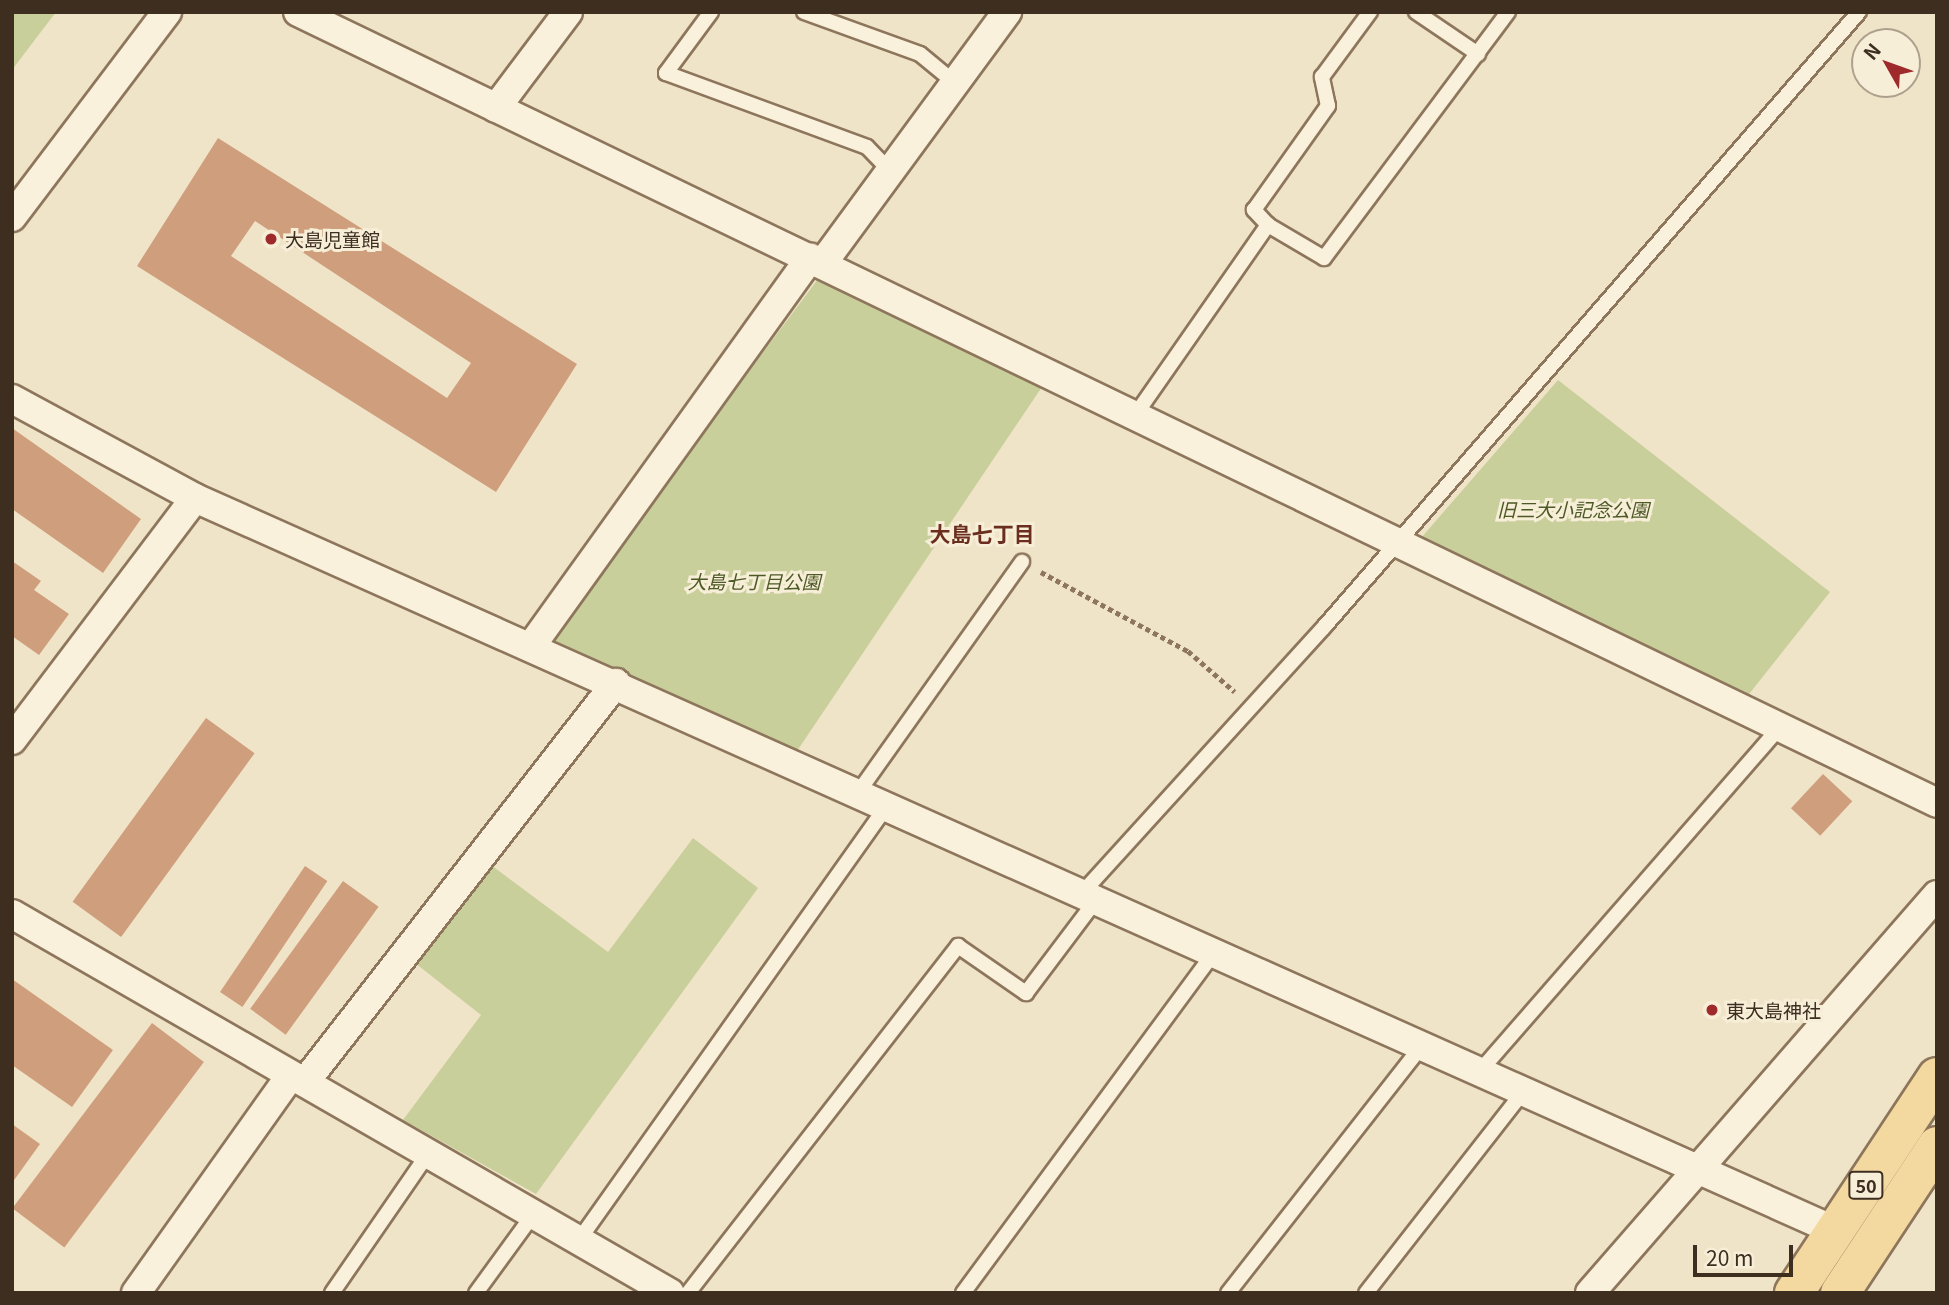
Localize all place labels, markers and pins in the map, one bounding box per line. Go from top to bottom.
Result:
place label: 大島児童館 [285,228,380,250]
marker: 大島児童館 [263,231,279,247]
place label: 東大島神社 [1726,999,1821,1021]
marker: 東大島神社 [1704,1002,1720,1018]

